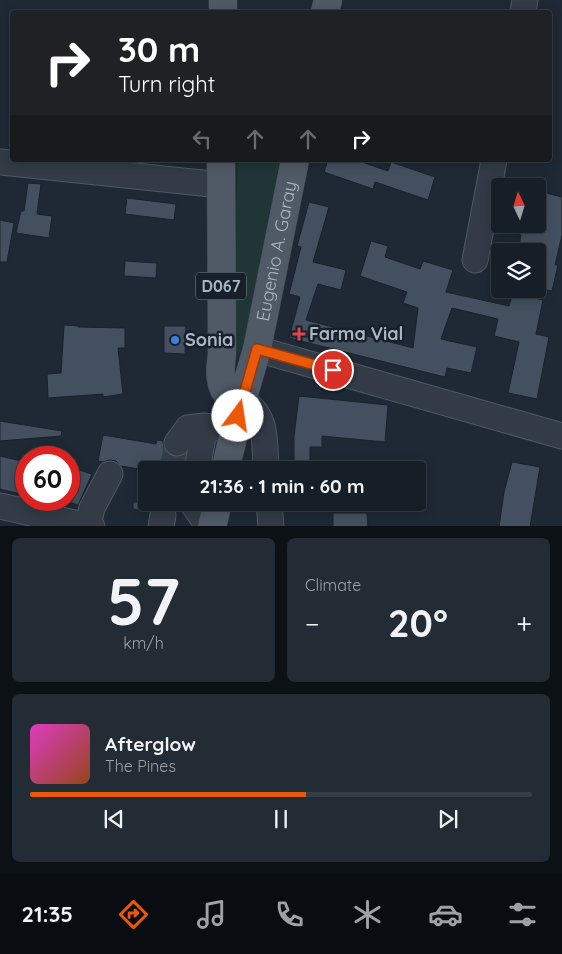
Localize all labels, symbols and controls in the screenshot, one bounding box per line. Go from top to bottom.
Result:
text: 30 m [118,27,200,71]
icon: right [35,30,100,95]
text: Turn right [118,70,215,98]
icon: left [188,125,216,153]
icon: ahead [241,125,269,153]
icon: ahead [294,125,322,153]
icon: right [347,125,375,153]
north arrow [491,178,546,232]
map controls [491,178,546,298]
street label: Eugenio A. Garay [251,179,302,323]
button: layers [491,243,546,298]
road number: D067 [196,272,246,300]
place label: Farma Vial [309,322,403,345]
place label: Sonia [185,328,233,351]
marker: Farma Vial [293,328,305,340]
marker: Sonia [169,334,181,346]
pin [312,349,354,391]
icon: arrive [319,356,347,384]
position arrow [211,389,263,441]
speed limit sign: 60 [15,446,80,511]
text: 21:36 · 1 min · 60 m [200,474,364,498]
text: 57 [107,560,180,641]
text: Climate [305,575,361,595]
text: 20° [388,599,448,647]
text: − [305,606,320,641]
text: + [516,606,532,641]
text: km/h [123,633,164,653]
text: Afterglow [105,732,196,756]
text: The Pines [105,756,176,776]
icon: previous [100,805,128,833]
icon: pause [267,805,295,833]
icon: next [434,805,462,833]
icon: directions [116,897,151,932]
icon: music [194,897,229,932]
icon: phone [272,897,307,932]
icon: climate [350,897,385,932]
icon: car [428,897,463,932]
icon: filters [505,897,540,932]
text: 21:35 [21,900,73,928]

